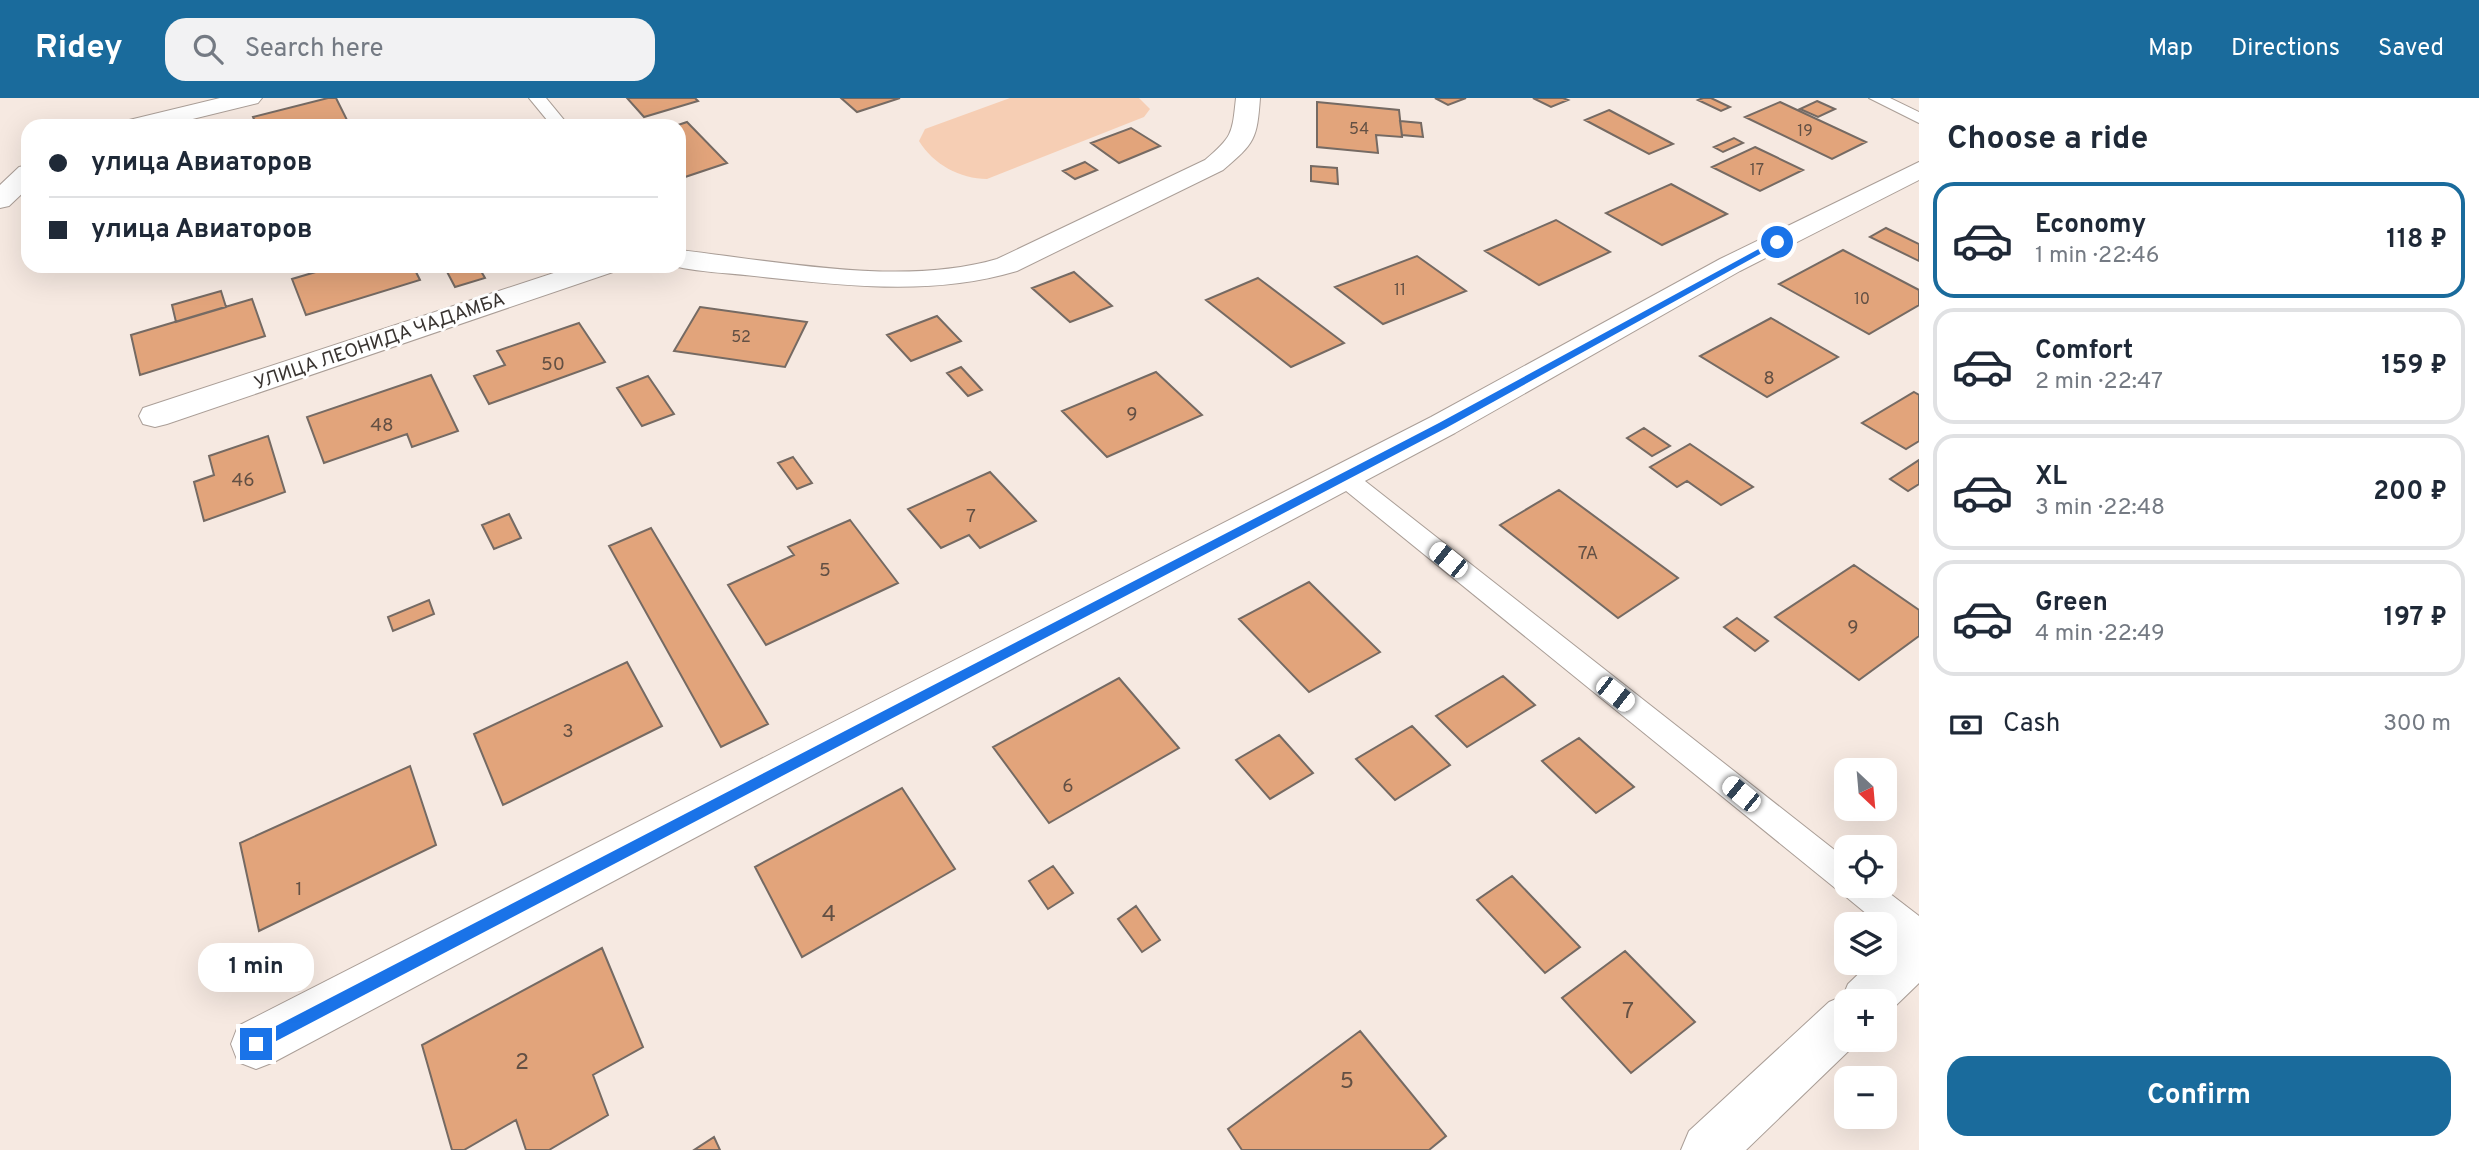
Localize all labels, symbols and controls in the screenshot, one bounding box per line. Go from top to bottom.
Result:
search box [165,18,655,81]
text: Ridey [35,28,123,70]
icon: search [189,30,227,68]
text: Search here [245,33,384,66]
text: Map [2148,34,2193,64]
text: Directions [2231,34,2340,64]
text: Saved [2378,34,2444,64]
house number: 54 [1349,120,1369,140]
text: Choose a ride [1947,120,2148,160]
house number: 19 [1797,122,1813,142]
text: улица Авиаторов [91,147,312,180]
house number: 17 [1750,161,1764,181]
icon: car [1951,209,2014,272]
text: Economy [2035,209,2146,242]
text: улица Авиаторов [91,214,312,247]
text: 118 ₽ [2386,224,2447,257]
route start [1761,226,1793,258]
text: 1 min · 22:46 [2035,242,2159,271]
house number: 11 [1394,281,1406,301]
street label: УЛИЦА ЛЕОНИДА ЧАДАМБА [251,288,508,396]
house number: 10 [1854,290,1870,310]
house number: 52 [731,328,751,348]
icon: car [1951,335,2014,398]
text: Comfort [2035,335,2133,368]
text: 159 ₽ [2381,350,2447,383]
house number: 50 [541,353,565,377]
house number: 8 [1763,367,1775,391]
text: 2 min · 22:47 [2035,368,2163,397]
house number: 9 [1126,403,1138,427]
house number: 48 [370,414,394,438]
icon: car [1951,461,2014,524]
text: XL [2035,461,2067,494]
house number: 46 [231,469,255,493]
text: 200 ₽ [2373,476,2447,509]
text: 3 min · 22:48 [2035,494,2165,523]
house number: 7 [966,505,976,529]
car [1426,539,1471,581]
house number: 7А [1578,542,1598,566]
house number: 5 [819,559,831,583]
icon: car [1951,587,2014,650]
text: Green [2035,587,2108,620]
text: 197 ₽ [2384,602,2447,635]
house number: 9 [1847,616,1859,640]
text: 4 min · 22:49 [2035,620,2165,649]
car [1592,673,1639,715]
icon: cash [1947,706,1985,744]
text: Cash [2003,708,2060,741]
text: 300 m [2383,710,2451,739]
house number: 3 [562,720,574,744]
north arrow [1834,758,1897,821]
map controls [1834,758,1897,1129]
car [1719,773,1764,815]
house number: 6 [1062,775,1074,799]
button: locate [1834,835,1897,898]
house number: 1 [295,878,303,902]
house number: 4 [822,901,836,930]
button: layers [1834,912,1897,975]
callout: 1 min [198,942,314,992]
text: 1 min [228,953,284,982]
button: + [1834,989,1897,1052]
house number: 7 [1622,998,1634,1027]
route end [240,1028,272,1060]
house number: 2 [515,1049,529,1078]
button: Confirm [1947,1056,2451,1136]
button: − [1834,1066,1897,1129]
house number: 5 [1340,1068,1354,1097]

